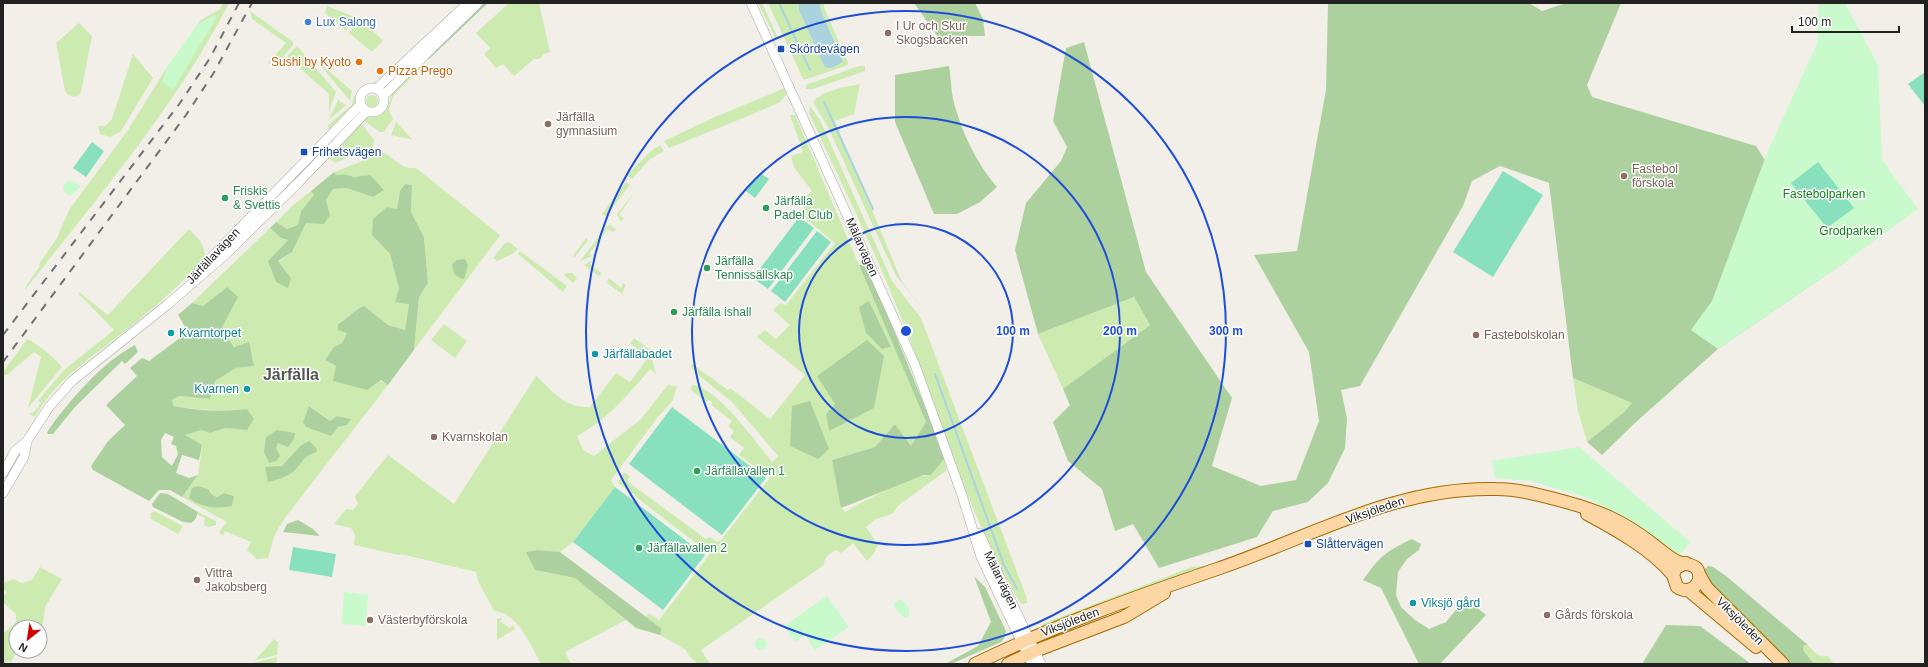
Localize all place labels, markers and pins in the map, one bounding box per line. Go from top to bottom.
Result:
place label: Lux Salong [316,15,376,29]
marker: Lux Salong [303,17,313,27]
place label: I Ur och Skur Skogsbacken [896,19,968,47]
marker: I Ur och Skur Skogsbacken [883,28,893,38]
place label: Skördevägen [789,42,860,56]
marker: Skördevägen [776,44,786,54]
place label: Sushi by Kyoto [271,55,351,69]
marker: Sushi by Kyoto [354,57,364,67]
place label: Pizza Prego [388,64,453,78]
marker: Pizza Prego [375,66,385,76]
place label: Järfälla gymnasium [556,110,617,138]
marker: Järfälla gymnasium [543,119,553,129]
place label: Frihetsvägen [312,145,381,159]
marker: Frihetsvägen [299,147,309,157]
place label: Fastebol förskola [1632,162,1678,190]
marker: Fastebol förskola [1619,171,1629,181]
place label: Friskis & Svettis [233,184,280,212]
marker: Friskis & Svettis [220,193,230,203]
place label: Järfälla Padel Club [774,194,833,222]
marker: Järfälla Padel Club [761,203,771,213]
place label: Järfälla Tennissällskap [715,254,793,282]
marker: Järfälla Tennissällskap [702,263,712,273]
place label: Järfälla ishall [682,305,751,319]
marker: Järfälla ishall [669,307,679,317]
centre of rings [899,324,913,338]
place label: Kvarntorpet [179,326,242,340]
marker: Kvarntorpet [166,328,176,338]
place label: Fastebolskolan [1484,328,1565,342]
marker: Fastebolskolan [1471,330,1481,340]
place label: Järfällabadet [603,347,672,361]
marker: Järfällabadet [590,349,600,359]
place label: Kvarnen [194,382,239,396]
marker: Kvarnen [242,384,252,394]
place label: Kvarnskolan [442,430,508,444]
marker: Kvarnskolan [429,432,439,442]
place label: Järfällavallen 1 [705,464,785,478]
marker: Järfällavallen 1 [692,466,702,476]
place label: Slåttervägen [1316,537,1383,551]
marker: Slåttervägen [1303,539,1313,549]
place label: Järfällavallen 2 [647,541,727,555]
marker: Järfällavallen 2 [634,543,644,553]
place label: Vittra Jakobsberg [205,566,267,594]
marker: Vittra Jakobsberg [192,575,202,585]
place label: Viksjö gård [1421,596,1480,610]
marker: Viksjö gård [1408,598,1418,608]
place label: Gårds förskola [1555,608,1633,622]
marker: Gårds förskola [1542,610,1552,620]
place label: Västerbyförskola [378,613,468,627]
marker: Västerbyförskola [365,615,375,625]

